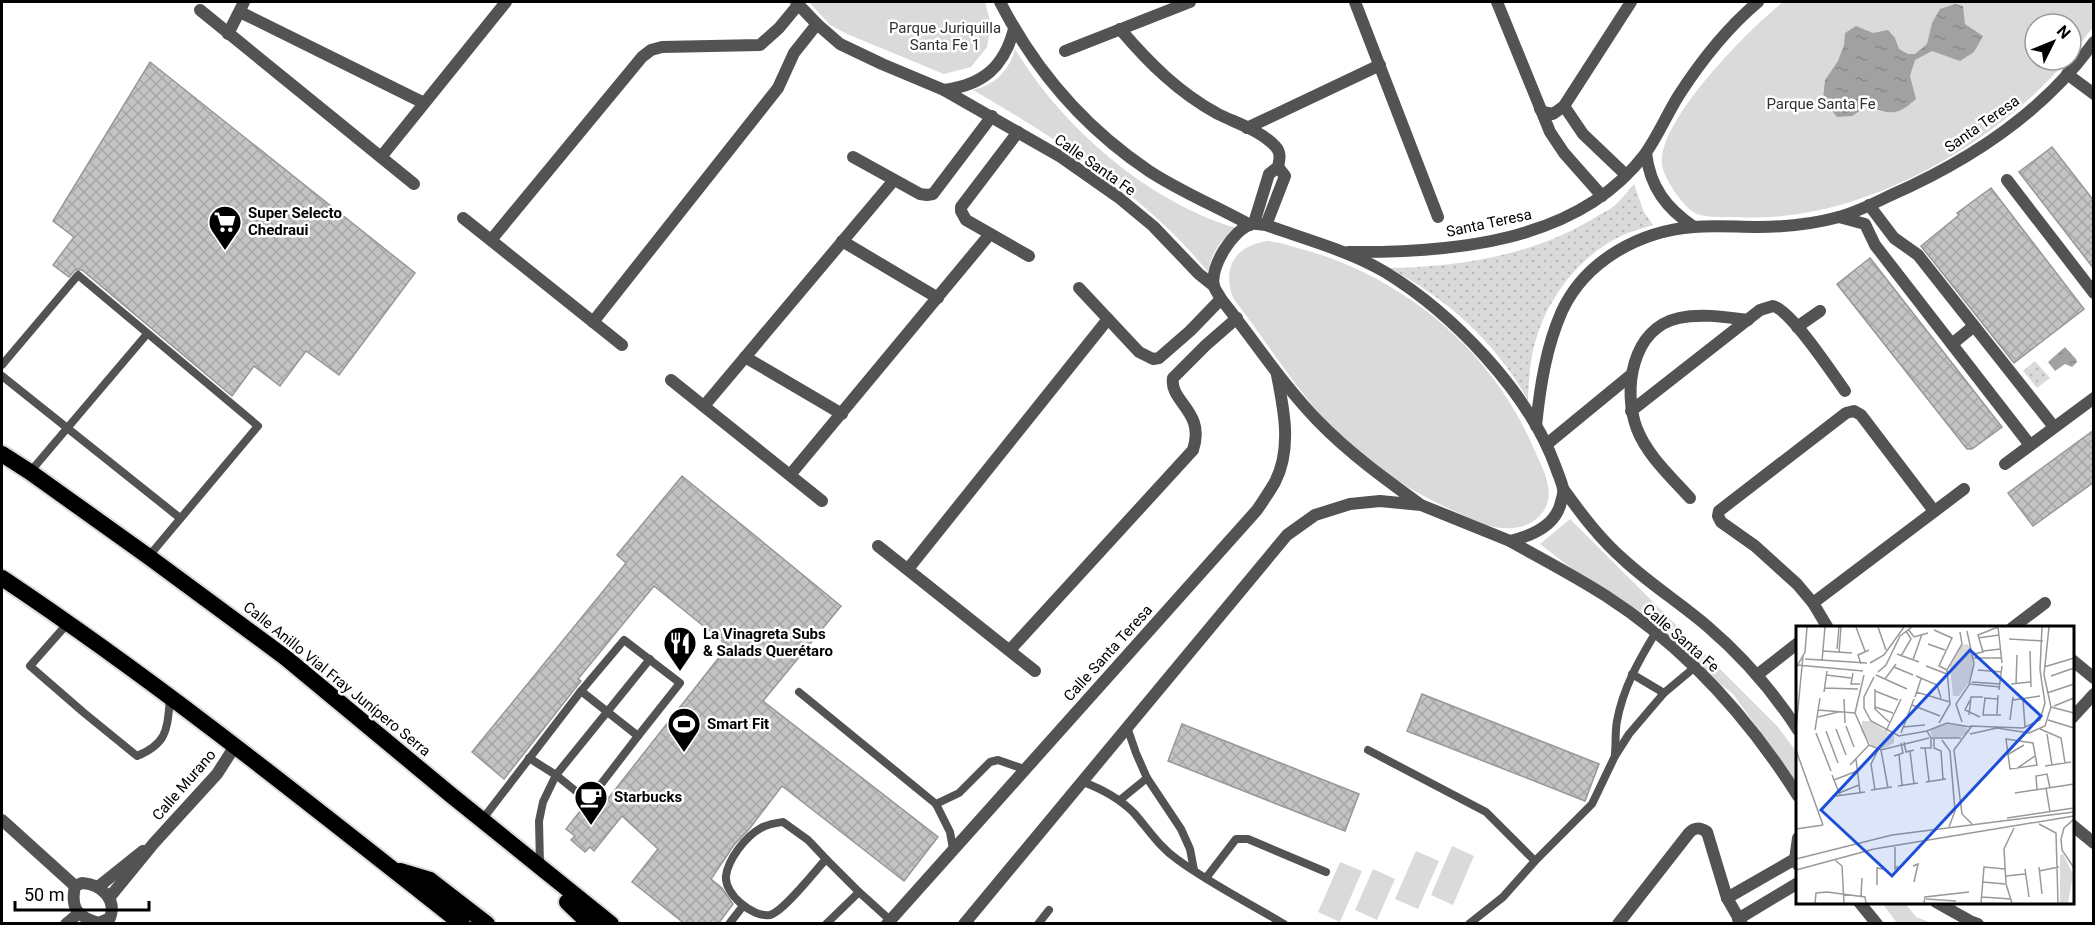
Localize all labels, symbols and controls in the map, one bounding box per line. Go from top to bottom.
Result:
north arrow [2023,12,2083,72]
park label: Parque Juriquilla Santa Fe 1 [889,19,1001,54]
text: N [2053,22,2074,43]
street label: Santa Teresa [1941,92,2023,156]
park label: Parque Santa Fe [1766,95,1876,113]
street label: Calle Santa Fe [1051,130,1139,200]
supermarket icon: Super Selecto Chedraui [207,204,243,251]
place label: Super Selecto Chedraui [248,204,342,239]
street label: Santa Teresa [1445,205,1533,241]
street label: Calle Anillo Vial Fray Junípero Serra [240,598,434,760]
street label: Calle Santa Fe [1639,600,1723,676]
street label: Calle Santa Teresa [1060,601,1156,705]
restaurant icon: La Vinagreta Subs & Salads Querétaro [662,625,698,672]
place label: La Vinagreta Subs & Salads Querétaro [703,625,833,660]
inset map [1796,626,2074,904]
sports icon: Smart Fit [666,706,702,753]
place label: Smart Fit [707,715,769,733]
street label: Calle Murano [148,746,220,824]
cafe icon: Starbucks [573,779,609,826]
place label: Starbucks [614,788,682,806]
scale bar [15,874,148,912]
text: 50 m [24,884,64,905]

